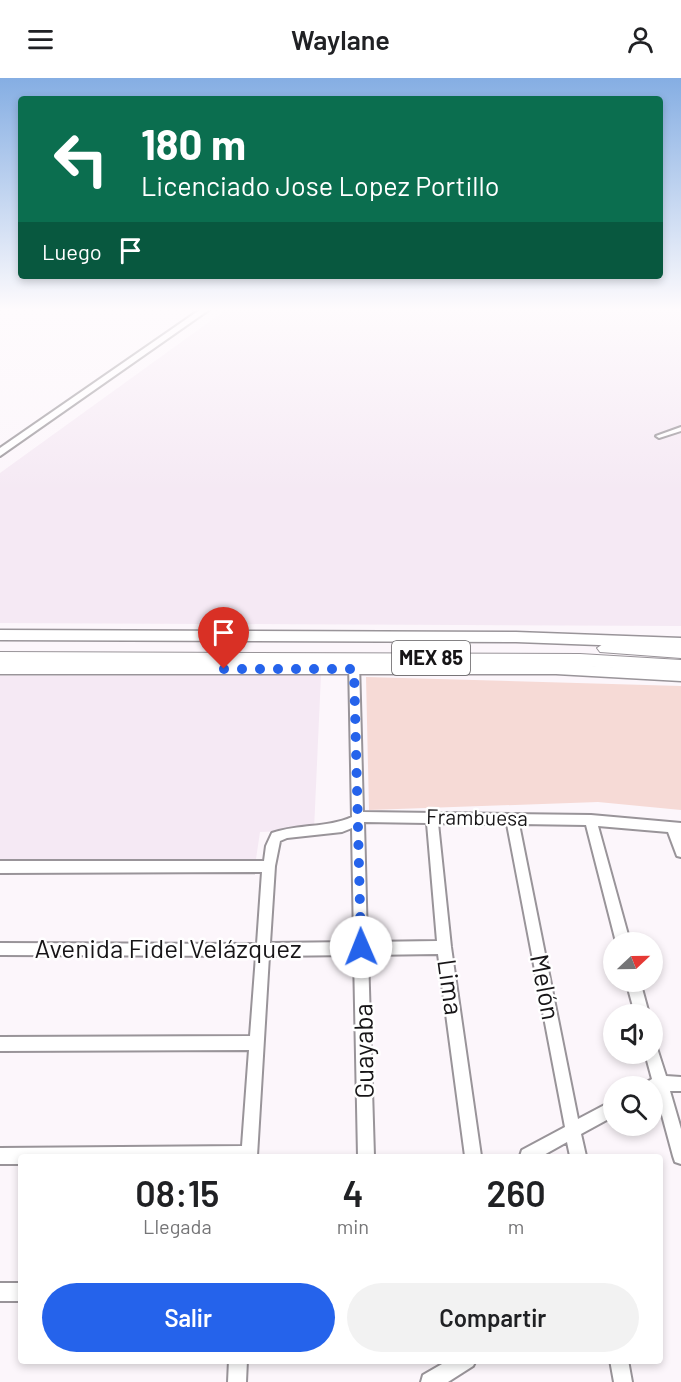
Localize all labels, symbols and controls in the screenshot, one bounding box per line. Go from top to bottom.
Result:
icon: menu [24,23,57,56]
text: Waylane [291,23,390,55]
icon: person [624,23,657,56]
text: 180 m [141,118,246,168]
icon: left [42,120,120,198]
text: Licenciado Jose Lopez Portillo [141,169,499,201]
icon: arrive [114,234,147,267]
text: Luego [42,238,102,264]
pin [198,607,249,669]
icon: arrive [207,616,240,649]
road number: MEX 85 [392,641,470,675]
street label: Frambuesa [426,803,528,830]
position arrow [329,915,393,979]
street label: Avenida Fidel Velázquez [34,932,302,963]
north arrow [603,932,663,992]
map controls [603,932,663,1136]
street label: Melón [525,951,568,1022]
street label: Lima [432,957,471,1017]
street label: Guayaba [346,1003,379,1099]
button: sound [603,1004,663,1064]
button: search [603,1076,663,1136]
text: 08:15 [135,1171,219,1214]
text: 4 [342,1171,363,1214]
text: 260 [486,1171,546,1214]
text: Llegada [143,1214,212,1238]
text: min [337,1214,369,1238]
text: m [508,1214,524,1238]
button: Salir [42,1283,335,1352]
button: Compartir [347,1283,639,1352]

